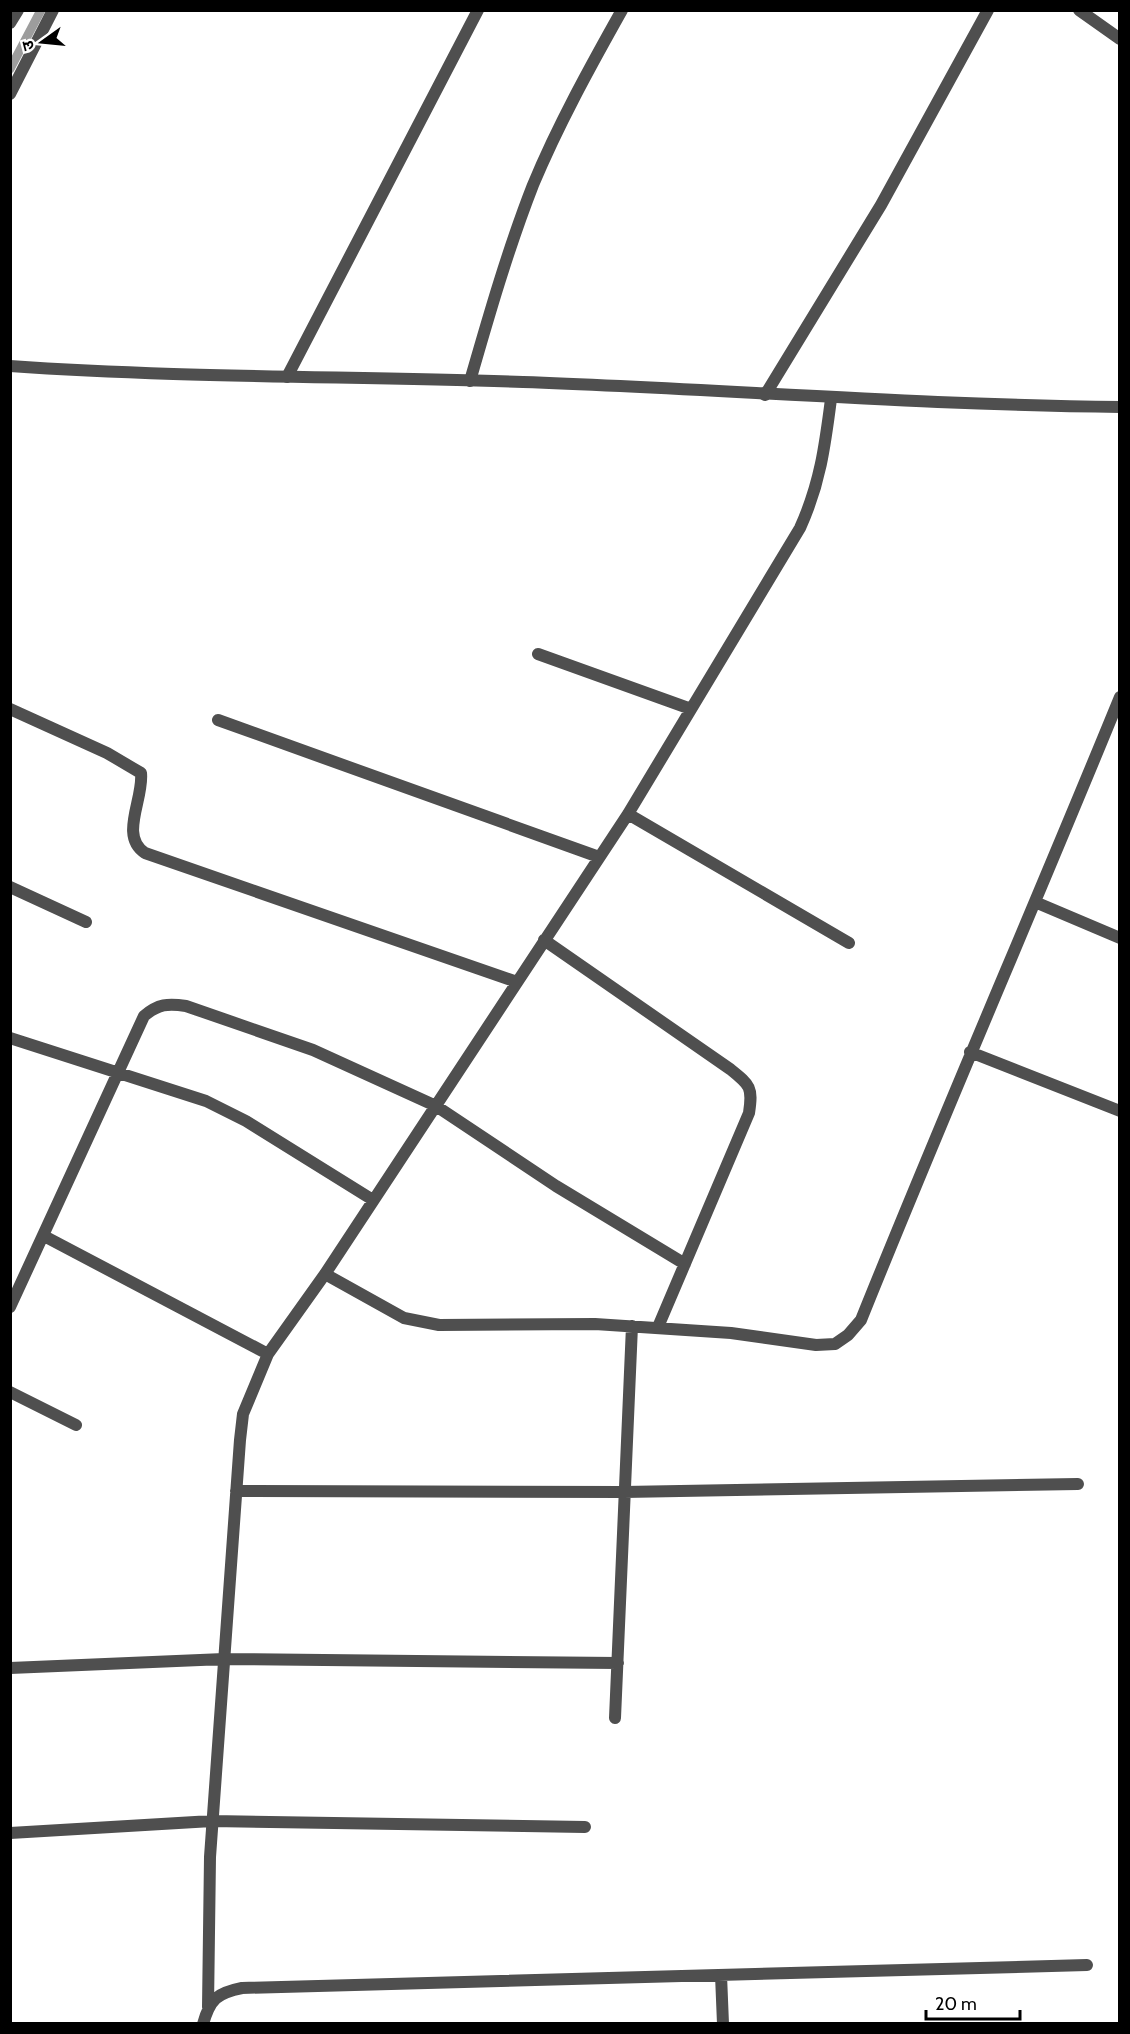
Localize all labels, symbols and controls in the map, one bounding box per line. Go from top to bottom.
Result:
north arrow [12,12,72,72]
text: उ [17,38,38,53]
scale bar [926,1983,1020,2021]
text: 20 m [935,1993,977,2015]

